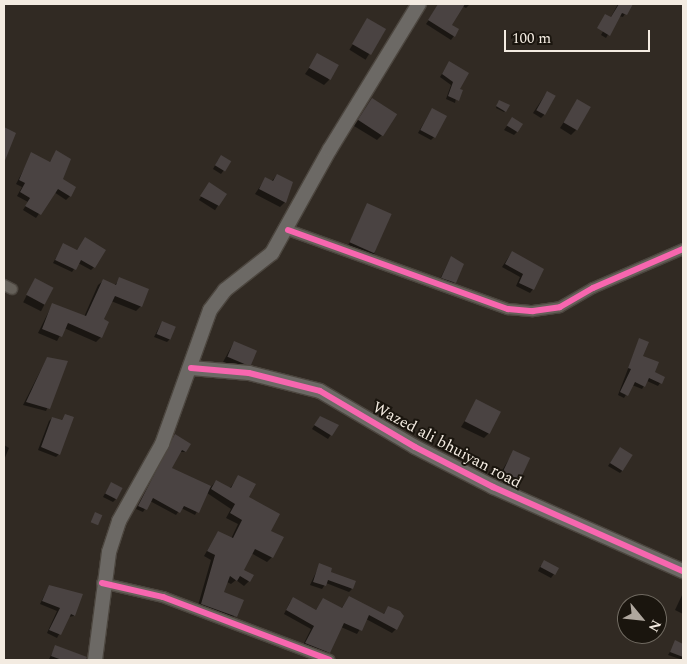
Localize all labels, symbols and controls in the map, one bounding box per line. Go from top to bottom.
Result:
scale bar [507,20,653,52]
text: 100 m [512,27,551,50]
street label: Wazed ali bhuiyan road [369,398,525,492]
north arrow [617,594,667,644]
text: N [643,616,667,636]

